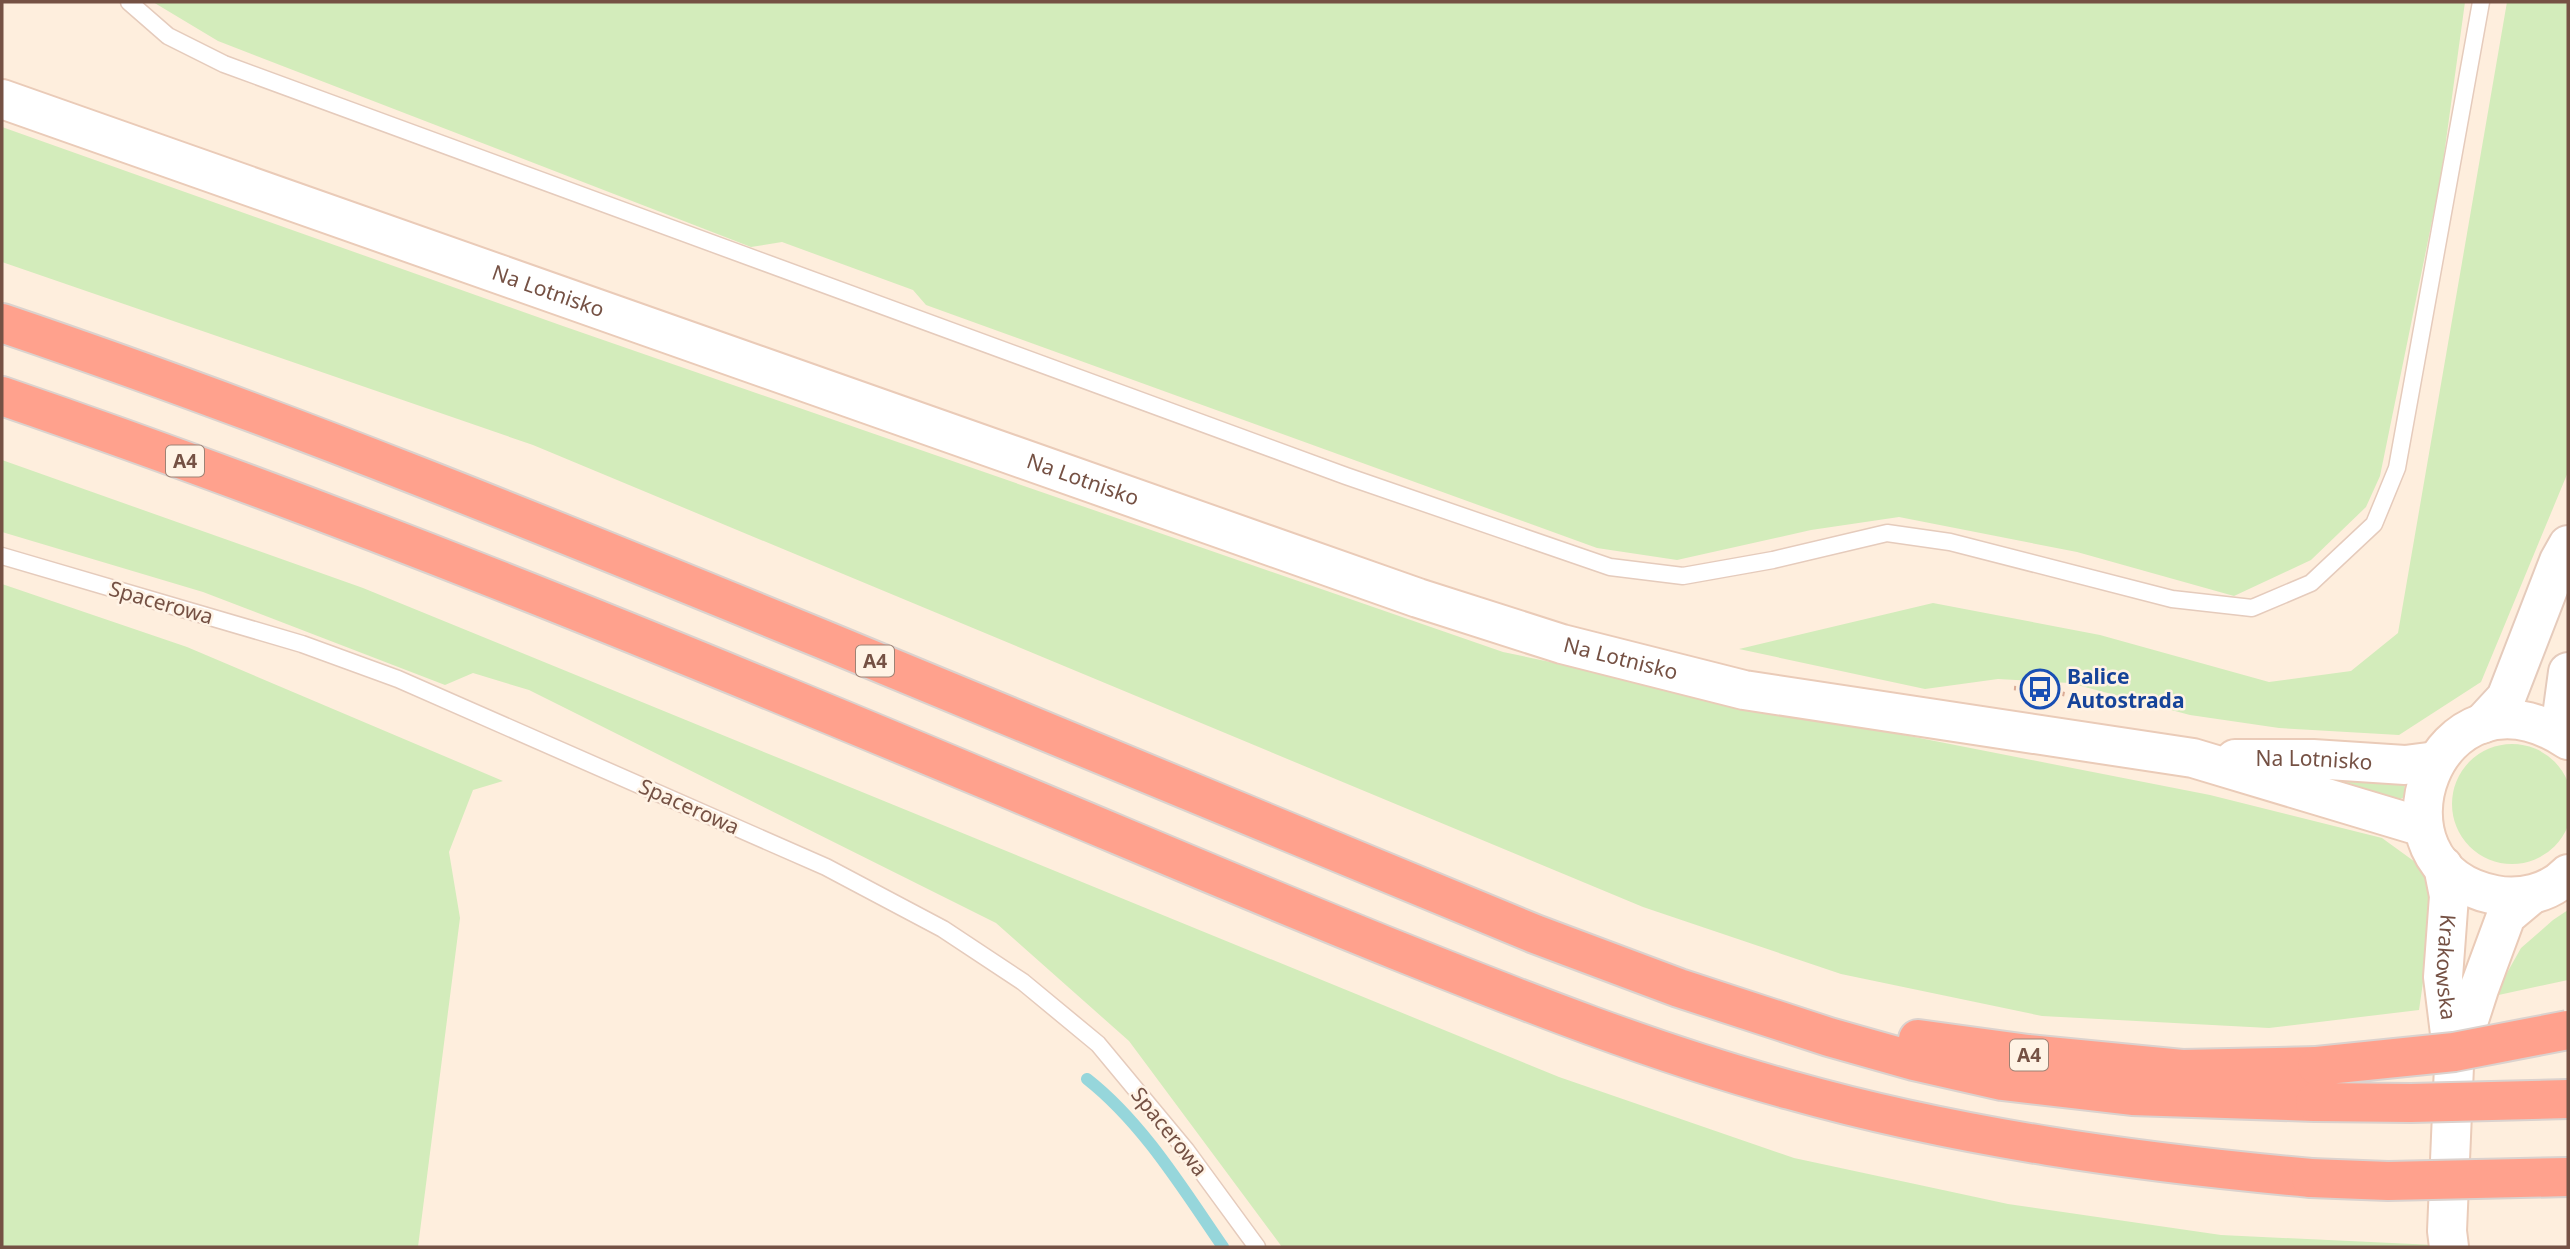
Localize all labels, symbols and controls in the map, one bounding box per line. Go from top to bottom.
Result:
street label: Na Lotnisko [489,258,608,323]
road number: A4 [166,446,204,476]
street label: Na Lotnisko [1023,446,1143,512]
street label: Spacerowa [106,574,217,630]
street label: Na Lotnisko [1561,630,1681,686]
road number: A4 [856,646,894,676]
place label: Balice Autostrada [2067,662,2184,714]
bus stop icon: Balice Autostrada [2019,668,2061,710]
street label: Na Lotnisko [2256,744,2373,776]
street label: Spacerowa [635,772,744,841]
street label: Krakowska [2429,913,2463,1022]
road number: A4 [2010,1040,2048,1070]
street label: Spacerowa [1125,1081,1214,1182]

